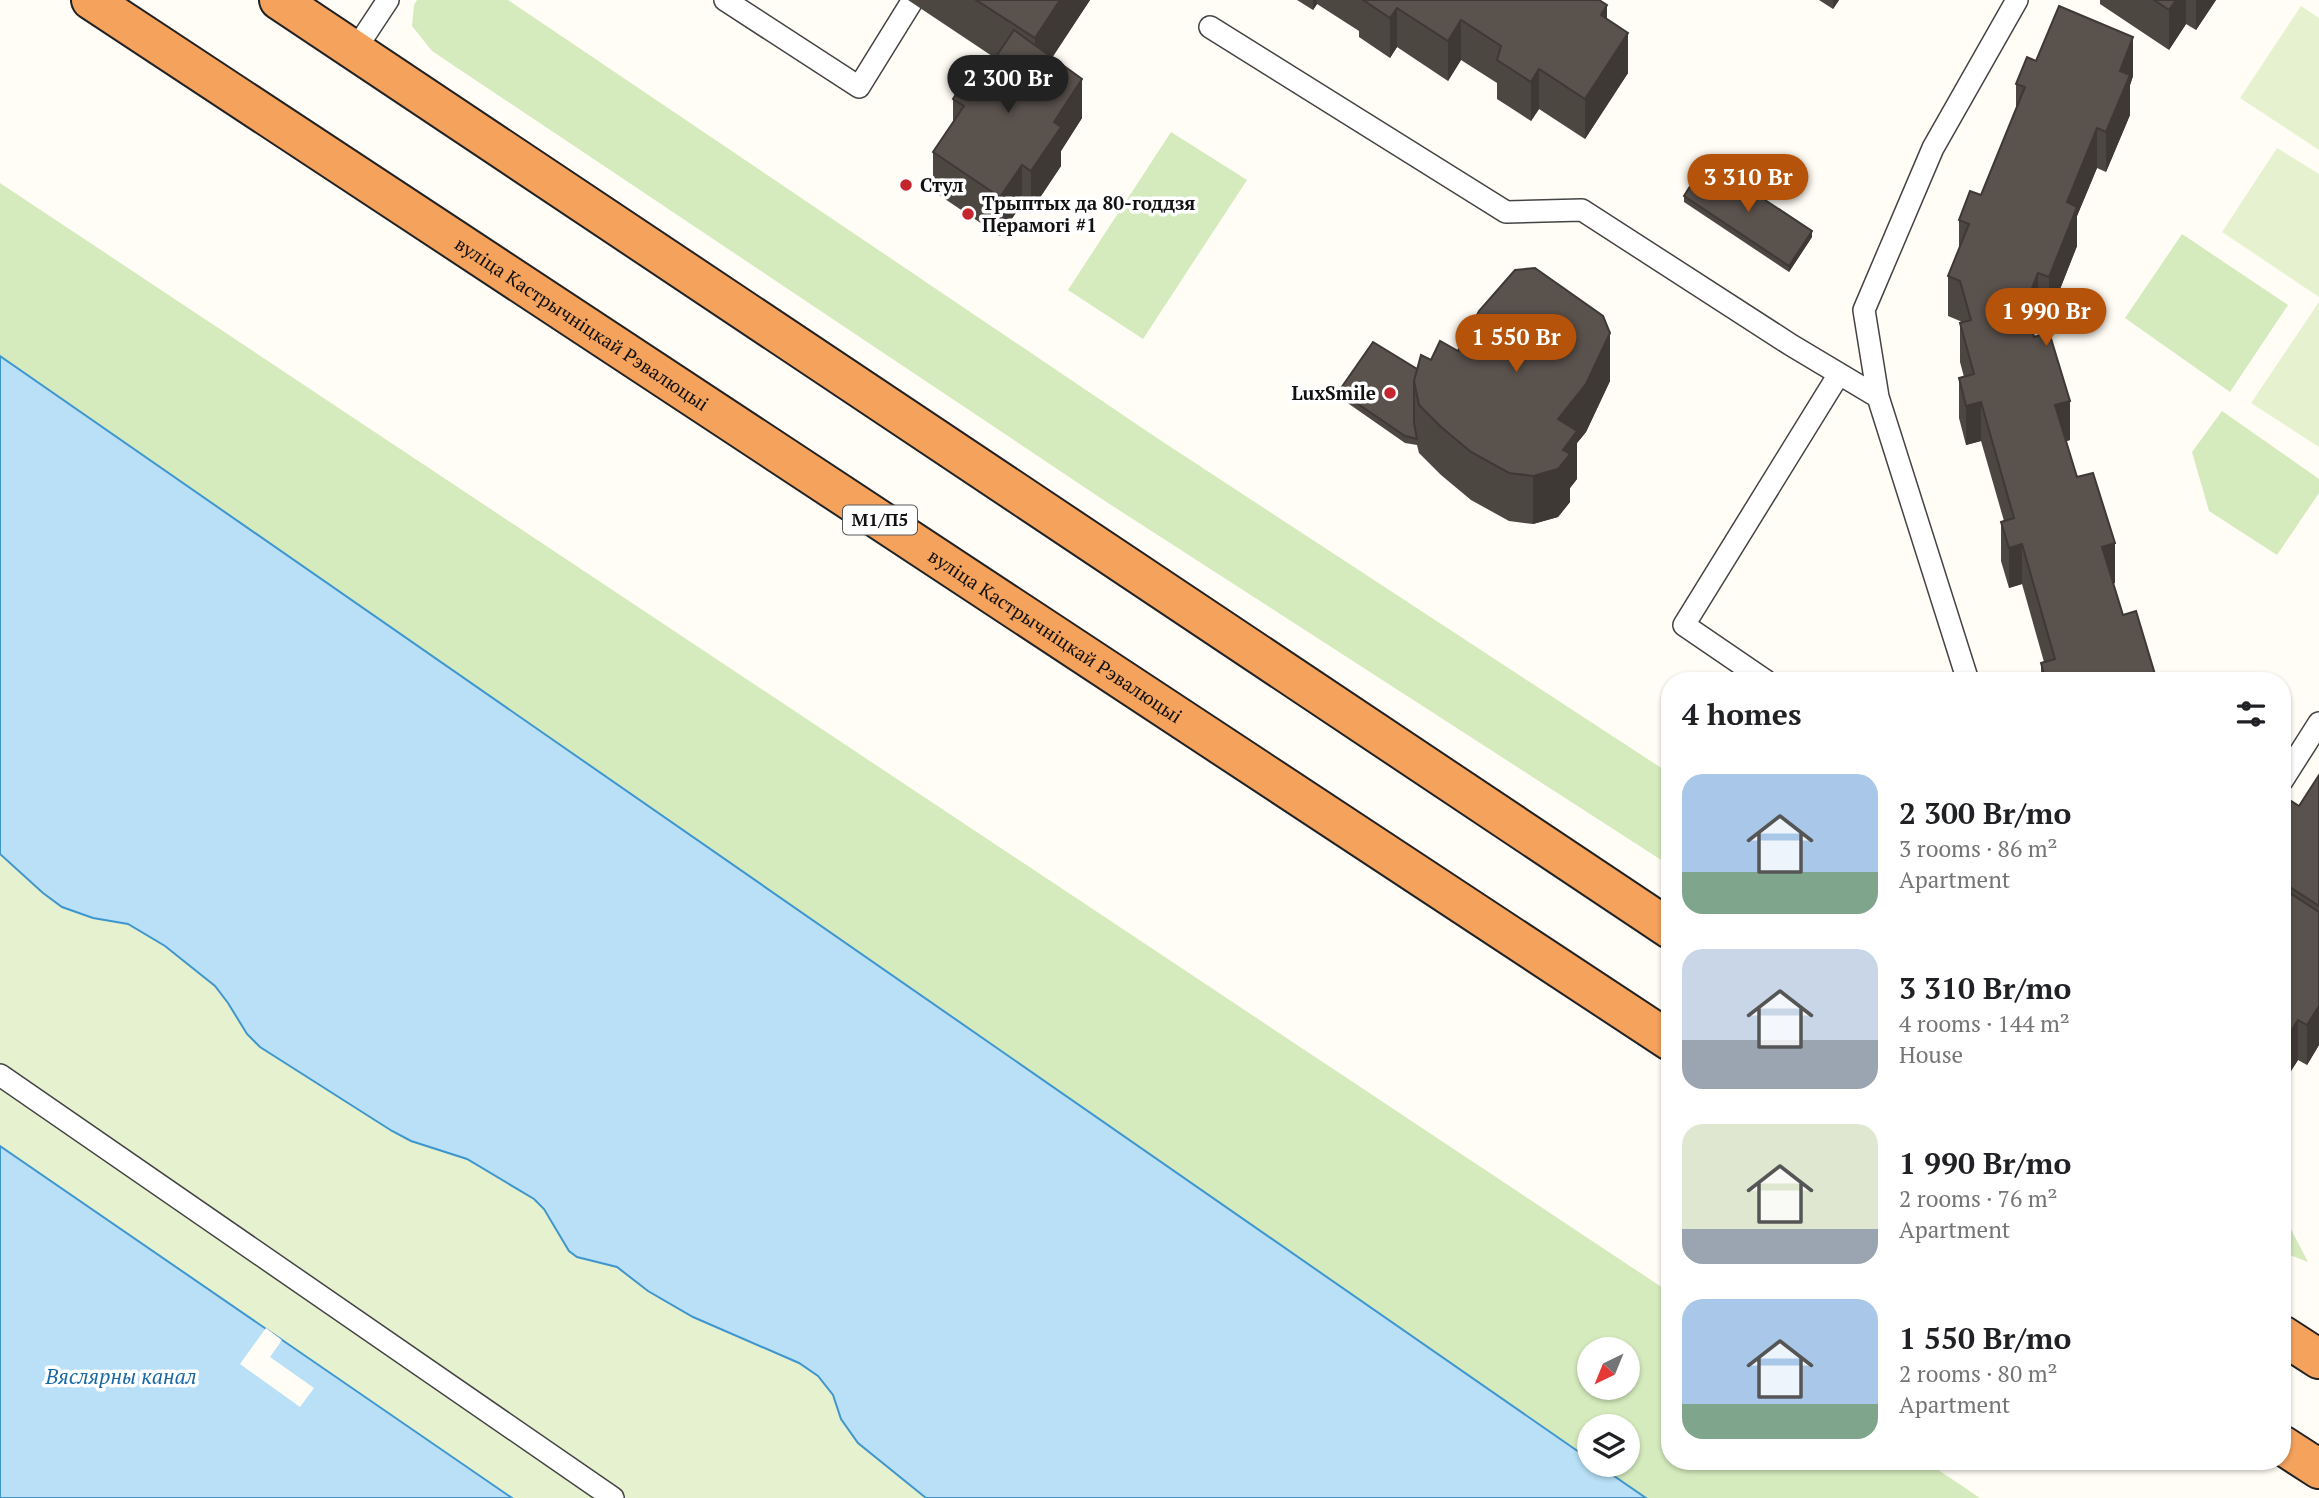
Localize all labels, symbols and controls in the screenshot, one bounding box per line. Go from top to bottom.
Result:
pin: 2 300 Br [936,55,1080,115]
text: 2 300 Br [963,62,1053,93]
pin: 3 310 Br [1676,154,1820,214]
text: 3 310 Br [1703,161,1793,192]
place label: Стул [920,172,963,197]
marker: Стул [898,177,914,193]
place label: Трыптых да 80-годдзя Перамогі #1 [982,190,1195,237]
marker: Трыптых да 80-годдзя Перамогі #1 [960,206,976,222]
street label: вуліца Кастрычніцкай Рэвалюцыі [450,231,714,416]
pin: 1 990 Br [1974,288,2118,348]
text: 1 990 Br [2001,295,2091,326]
pin: 1 550 Br [1444,314,1588,374]
text: 1 550 Br [1471,321,1561,352]
place label: LuxSmile [1291,380,1376,405]
marker: LuxSmile [1382,385,1398,401]
road number: М1/П5 [843,506,917,534]
street label: вуліца Кастрычніцкай Рэвалюцыі [924,543,1187,728]
text: 4 homes [1682,694,1801,734]
icon: filters [2232,695,2270,733]
text: 2 300 Br/mo [1899,793,2071,833]
icon: home [1738,802,1822,886]
text: 3 rooms · 86 m² [1899,833,2058,864]
text: Apartment [1899,864,2010,895]
text: 3 310 Br/mo [1899,968,2071,1008]
icon: home [1738,977,1822,1061]
text: 4 rooms · 144 m² [1899,1008,2070,1039]
text: House [1899,1039,1963,1070]
text: 1 990 Br/mo [1899,1143,2071,1183]
icon: home [1738,1152,1822,1236]
text: 2 rooms · 76 m² [1899,1183,2058,1214]
text: Apartment [1899,1214,2010,1245]
text: 1 550 Br/mo [1899,1318,2071,1358]
icon: home [1738,1327,1822,1411]
north arrow [1577,1337,1640,1400]
map controls [1577,1337,1640,1477]
text: 2 rooms · 80 m² [1899,1358,2058,1389]
water label: Вяслярны канал [44,1362,197,1390]
text: Apartment [1899,1389,2010,1420]
button: layers [1577,1414,1640,1477]

